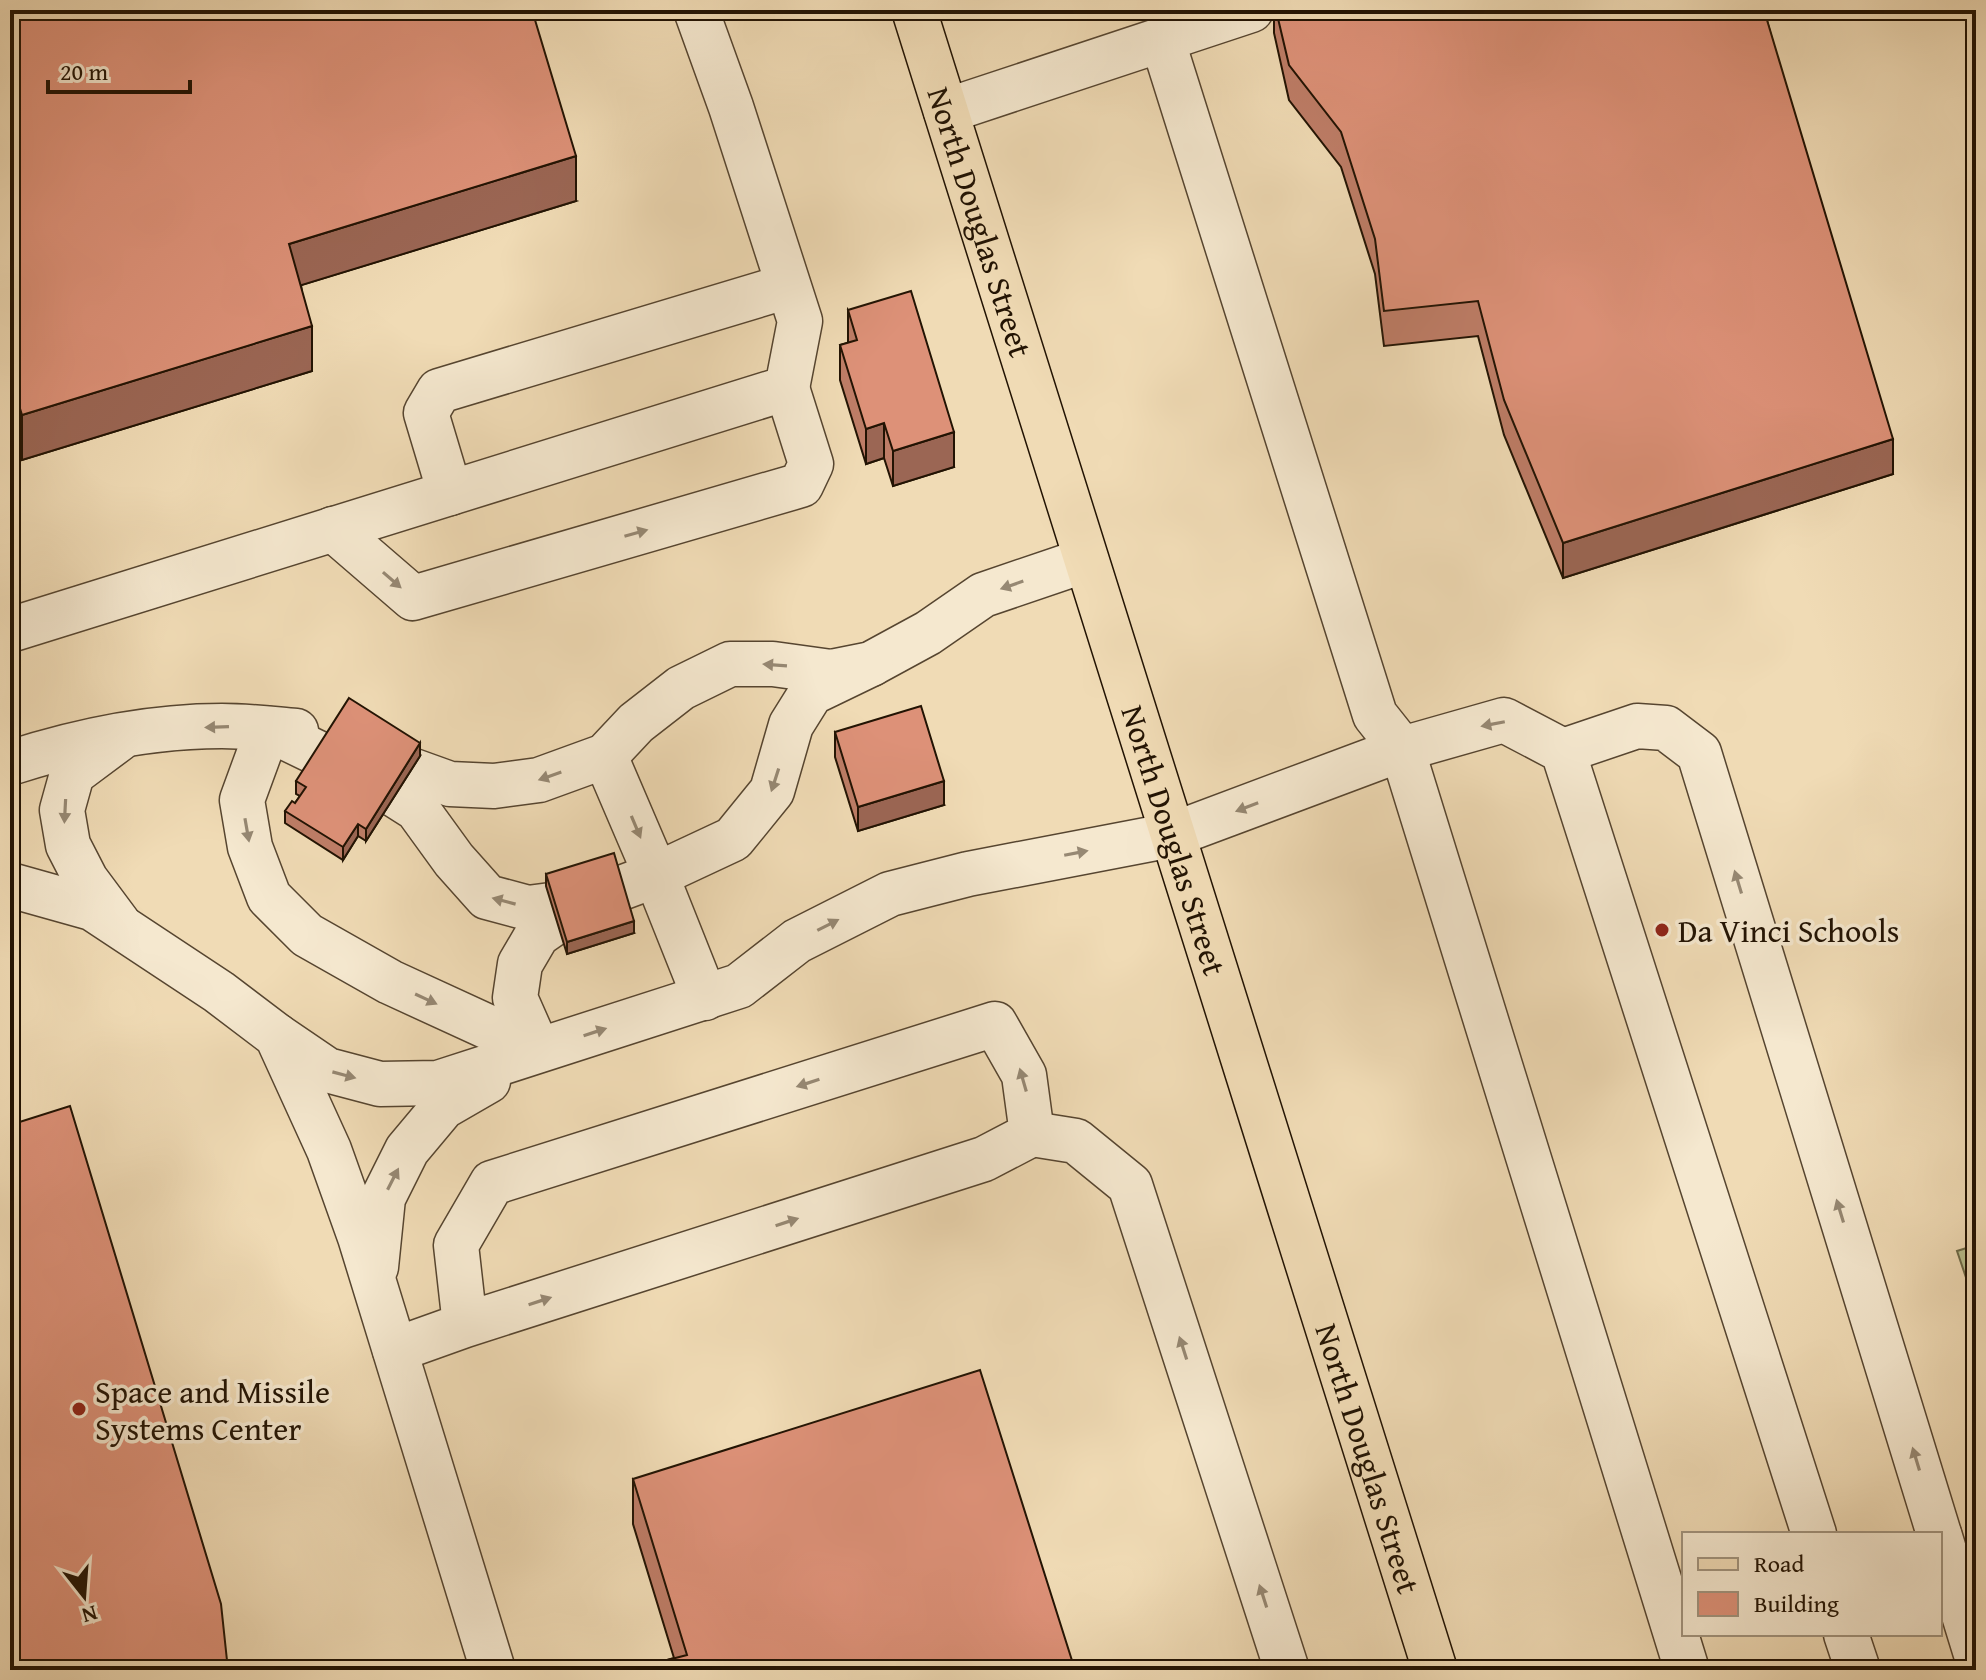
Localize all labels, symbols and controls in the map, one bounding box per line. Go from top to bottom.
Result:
scale bar [48,44,190,94]
text: 20 m [60,54,108,89]
street label: North Douglas Street [916,81,1045,363]
one-way arrow [625,526,649,539]
one-way arrow [382,571,402,588]
one-way arrow [1000,579,1024,592]
one-way arrow [762,658,787,671]
street label: North Douglas Street [1110,699,1239,981]
one-way arrow [1481,719,1506,731]
one-way arrow [204,720,229,733]
one-way arrow [768,768,780,792]
one-way arrow [538,770,562,782]
one-way arrow [59,798,72,824]
one-way arrow [1235,801,1259,814]
one-way arrow [629,816,642,839]
one-way arrow [241,818,253,843]
one-way arrow [1064,847,1089,859]
one-way arrow [1731,870,1744,894]
one-way arrow [492,895,517,907]
place label: Da Vinci Schools [1678,907,1899,954]
one-way arrow [817,918,840,932]
marker: Da Vinci Schools [1653,921,1671,939]
one-way arrow [415,992,438,1006]
one-way arrow [583,1026,607,1038]
one-way arrow [1016,1067,1028,1092]
one-way arrow [332,1069,357,1081]
one-way arrow [795,1077,819,1090]
one-way arrow [386,1168,400,1191]
one-way arrow [1833,1199,1845,1223]
one-way arrow [776,1215,800,1227]
one-way arrow [528,1294,552,1306]
street label: North Douglas Street [1304,1317,1433,1599]
one-way arrow [1176,1336,1188,1360]
place label: Space and Missile Systems Center [95,1368,330,1452]
marker: Space and Missile Systems Center [70,1400,88,1418]
one-way arrow [1909,1447,1922,1471]
legend [1682,1532,1942,1636]
text: Road [1754,1546,1804,1581]
north arrow [44,1556,124,1636]
one-way arrow [1256,1583,1268,1607]
text: Building [1754,1586,1839,1621]
text: N [78,1598,102,1633]

